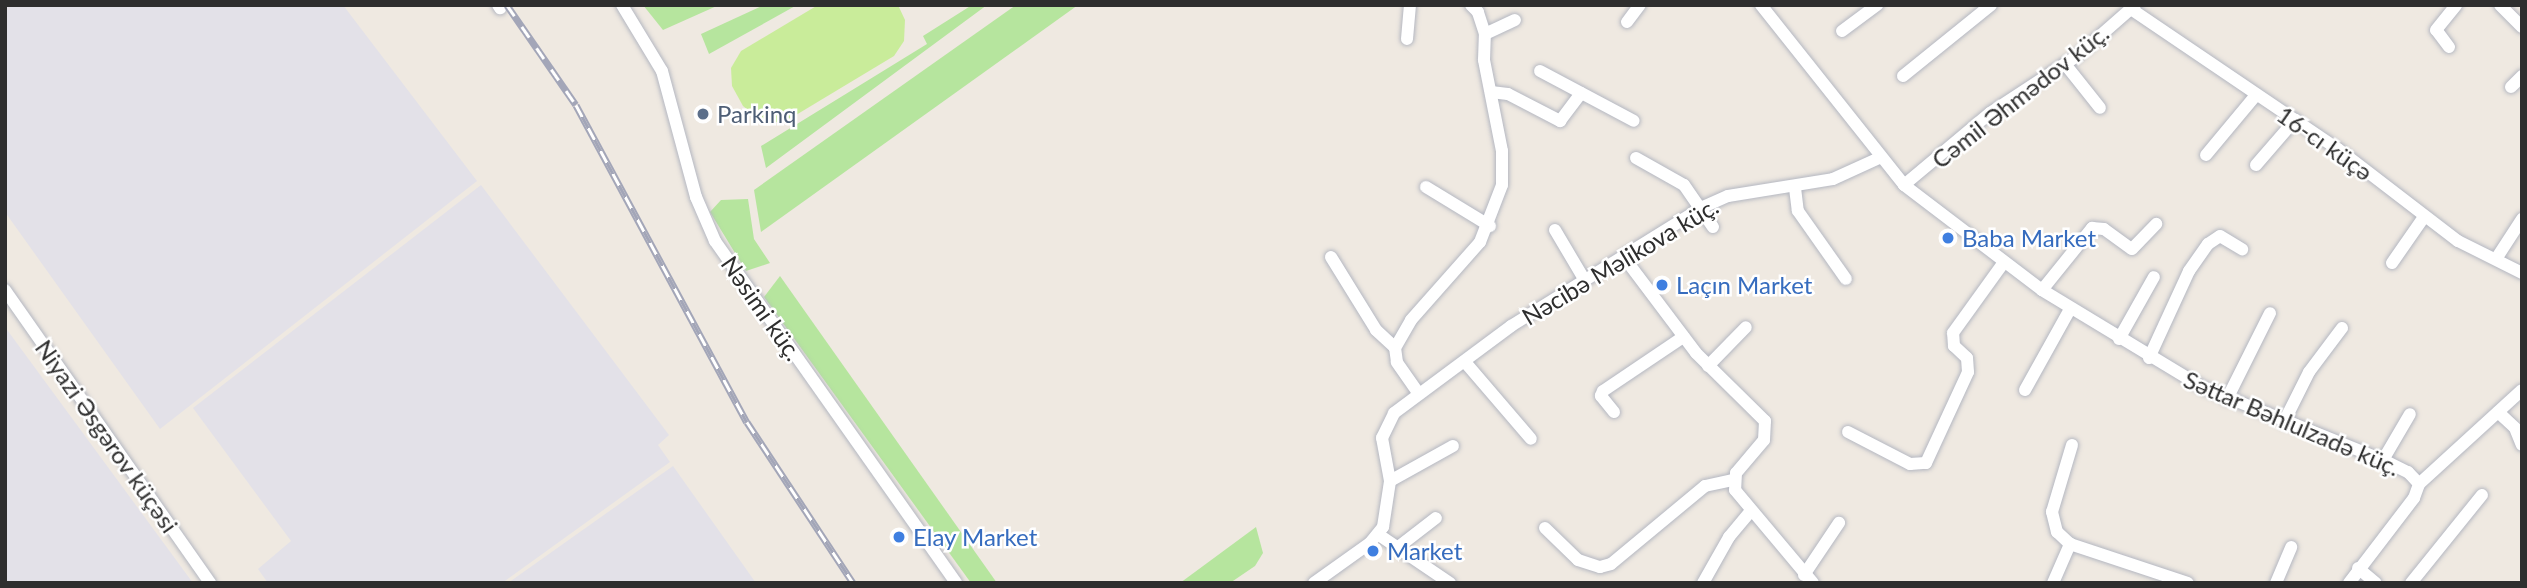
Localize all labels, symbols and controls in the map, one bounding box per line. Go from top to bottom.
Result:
street label: Cəmil Əhmədov küç. [1926,18,2114,174]
place label: Parkinq [717,100,796,128]
street label: 16-cı küçə [2272,100,2378,186]
marker: Parkinq [695,106,711,122]
street label: Nəcibə Məlikova küç. [1517,191,1723,331]
place label: Baba Market [1962,224,2096,252]
marker: Baba Market [1940,230,1956,246]
street label: Nəsimi küç. [715,250,809,366]
place label: Laçın Market [1676,271,1812,299]
marker: Laçın Market [1654,277,1670,293]
street label: Niyazi Əsgərov küçəsi [29,334,185,538]
street label: Səttar Bəhlulzadə küç. [2179,364,2405,482]
place label: Elay Market [913,523,1038,551]
marker: Elay Market [891,529,907,545]
place label: Market [1387,537,1462,565]
marker: Market [1365,543,1381,559]

